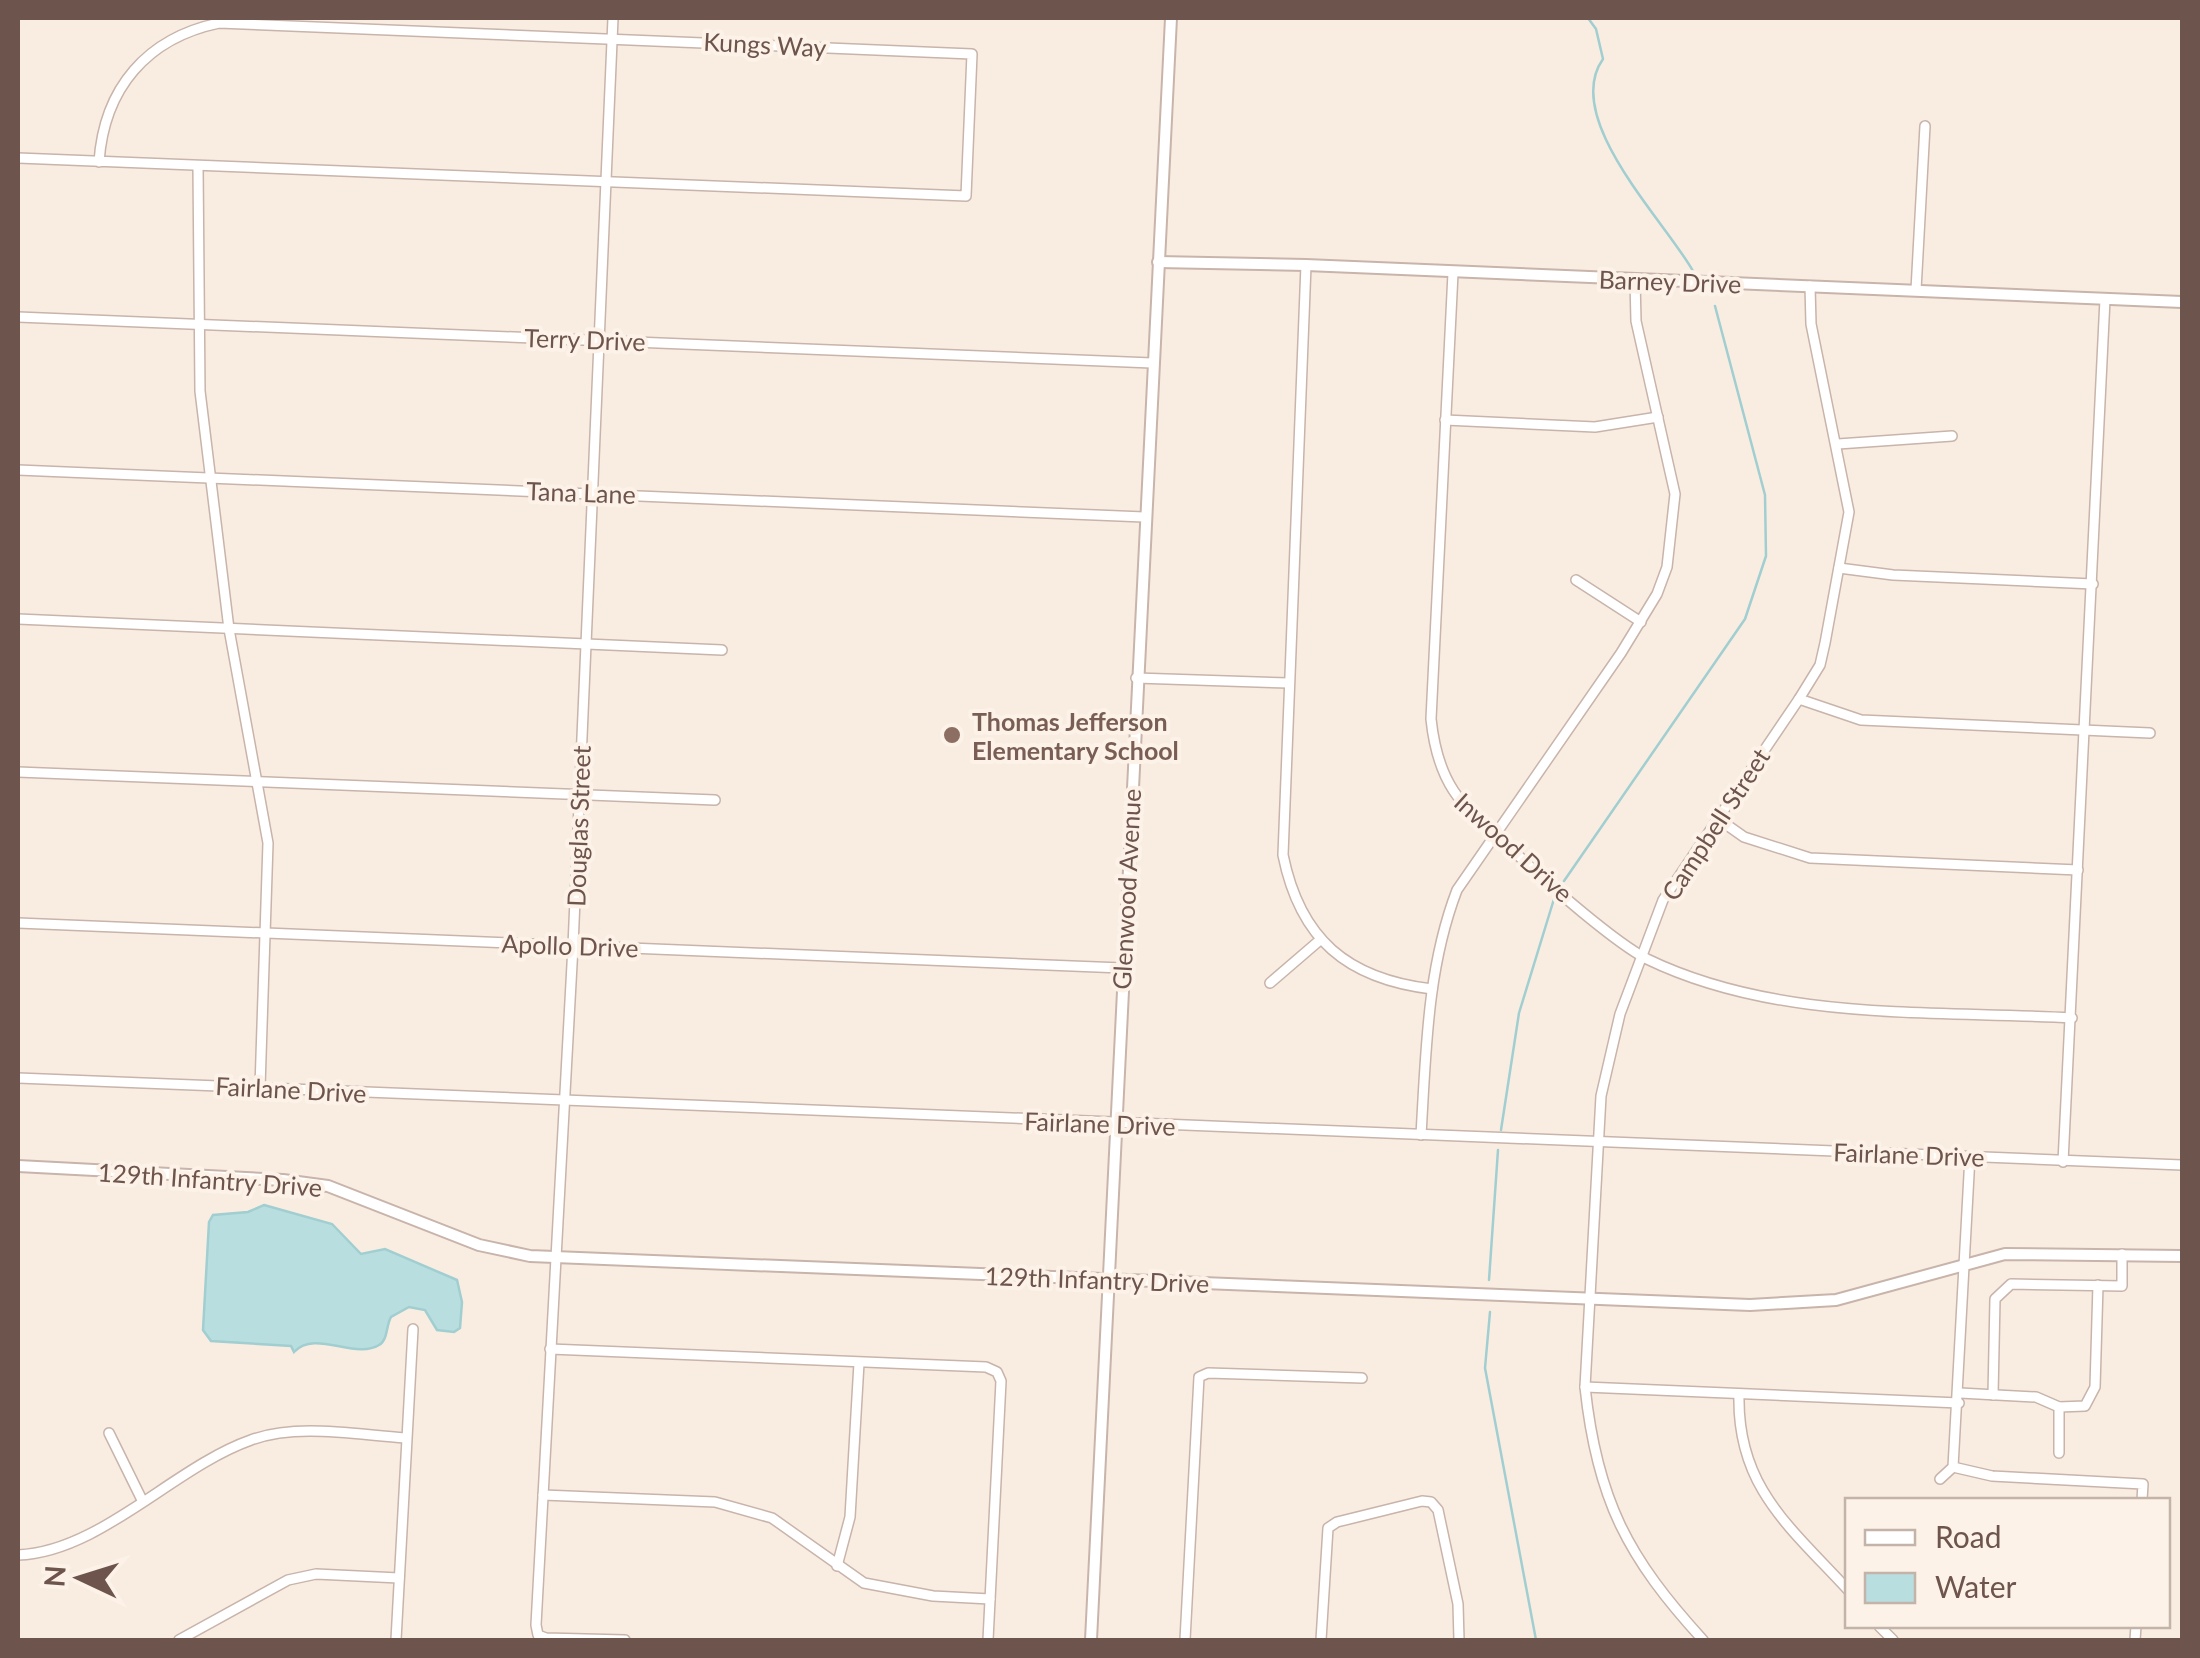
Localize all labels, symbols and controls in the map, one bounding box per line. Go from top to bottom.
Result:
street label: Kungs Way [703,26,827,62]
street label: Barney Drive [1598,264,1742,298]
street label: Terry Drive [524,322,646,356]
street label: Tana Lane [526,475,636,509]
place label: Thomas Jefferson Elementary School [972,706,1179,765]
marker: Thomas Jefferson Elementary School [941,724,963,746]
street label: Campbell Street [1655,742,1775,906]
street label: Douglas Street [560,745,596,907]
street label: Inwood Drive [1449,786,1579,908]
street label: Glenwood Avenue [1106,788,1146,990]
street label: Apollo Drive [501,928,639,962]
street label: Fairlane Drive [215,1070,367,1108]
street label: Fairlane Drive [1024,1105,1176,1141]
street label: Fairlane Drive [1833,1136,1985,1172]
street label: 129th Infantry Drive [97,1156,323,1202]
street label: 129th Infantry Drive [984,1260,1210,1298]
legend [1845,1498,2170,1628]
text: Road [1935,1518,2002,1554]
north arrow [30,1528,130,1628]
text: N [36,1564,72,1588]
text: Water [1935,1568,2017,1604]

